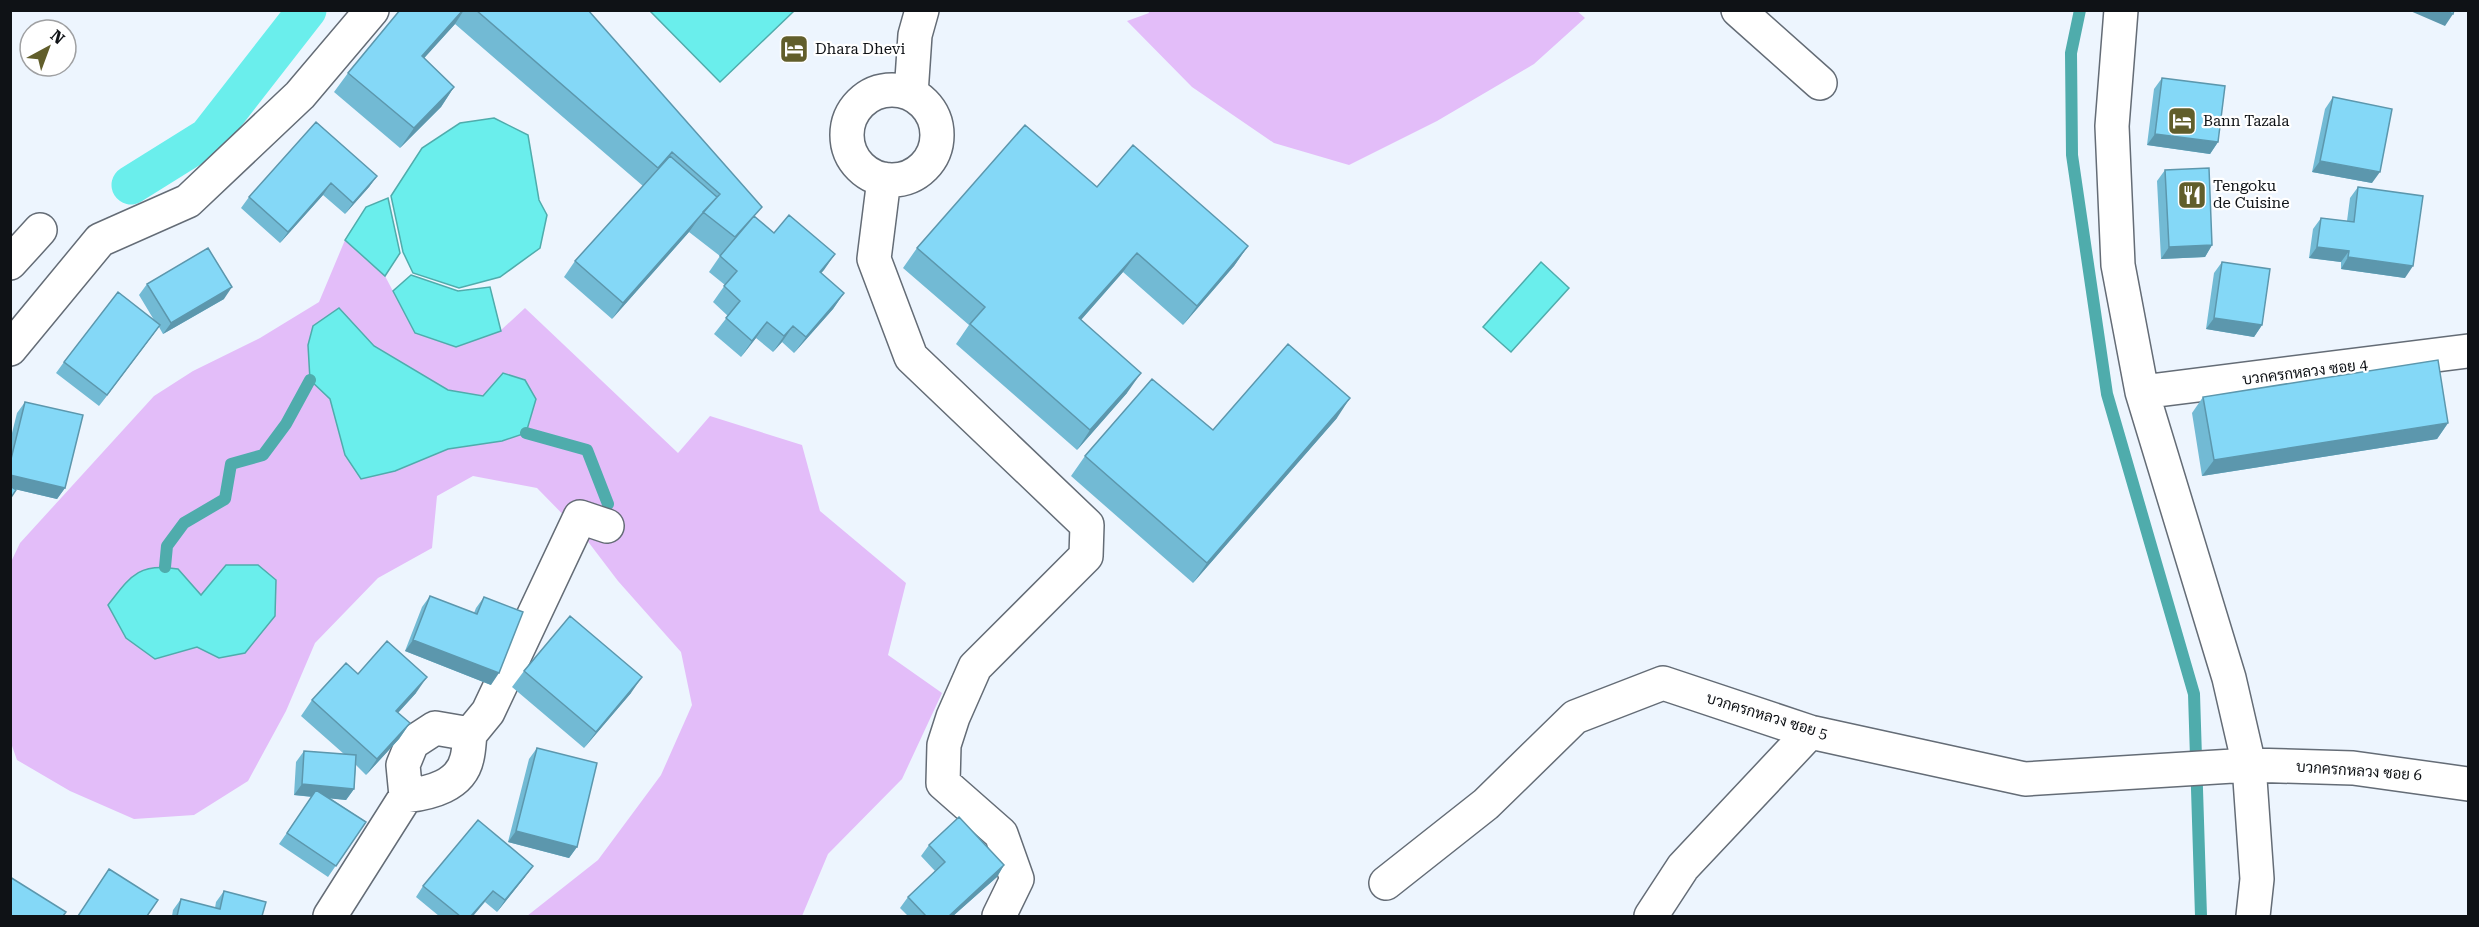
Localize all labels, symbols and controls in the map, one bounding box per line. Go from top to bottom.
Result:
north arrow [18,18,78,78]
text: N [47,26,68,48]
hotel icon: Dhara Dhevi [778,33,810,65]
place label: Dhara Dhevi [815,40,905,58]
hotel icon: Bann Tazala [2166,105,2198,137]
place label: Bann Tazala [2203,112,2289,130]
place label: Tengoku de Cuisine [2213,177,2290,212]
restaurant icon: Tengoku de Cuisine [2176,179,2208,211]
street label: บวกครกหลวง ซอย 4 [2241,355,2369,389]
street label: บวกครกหลวง ซอย 5 [1704,689,1830,743]
street label: บวกครกหลวง ซอย 6 [2295,758,2423,784]

